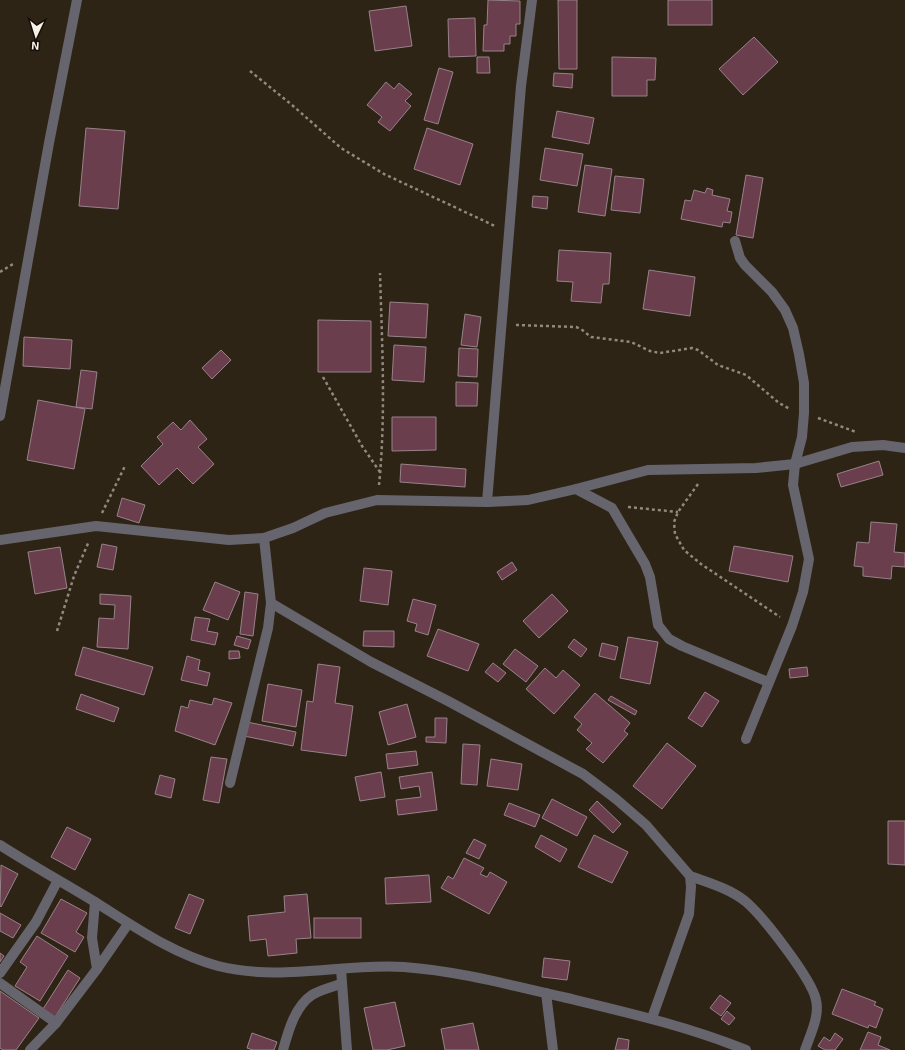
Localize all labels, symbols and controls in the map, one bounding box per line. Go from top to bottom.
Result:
north arrow [16,16,56,56]
text: N [31,40,40,53]

